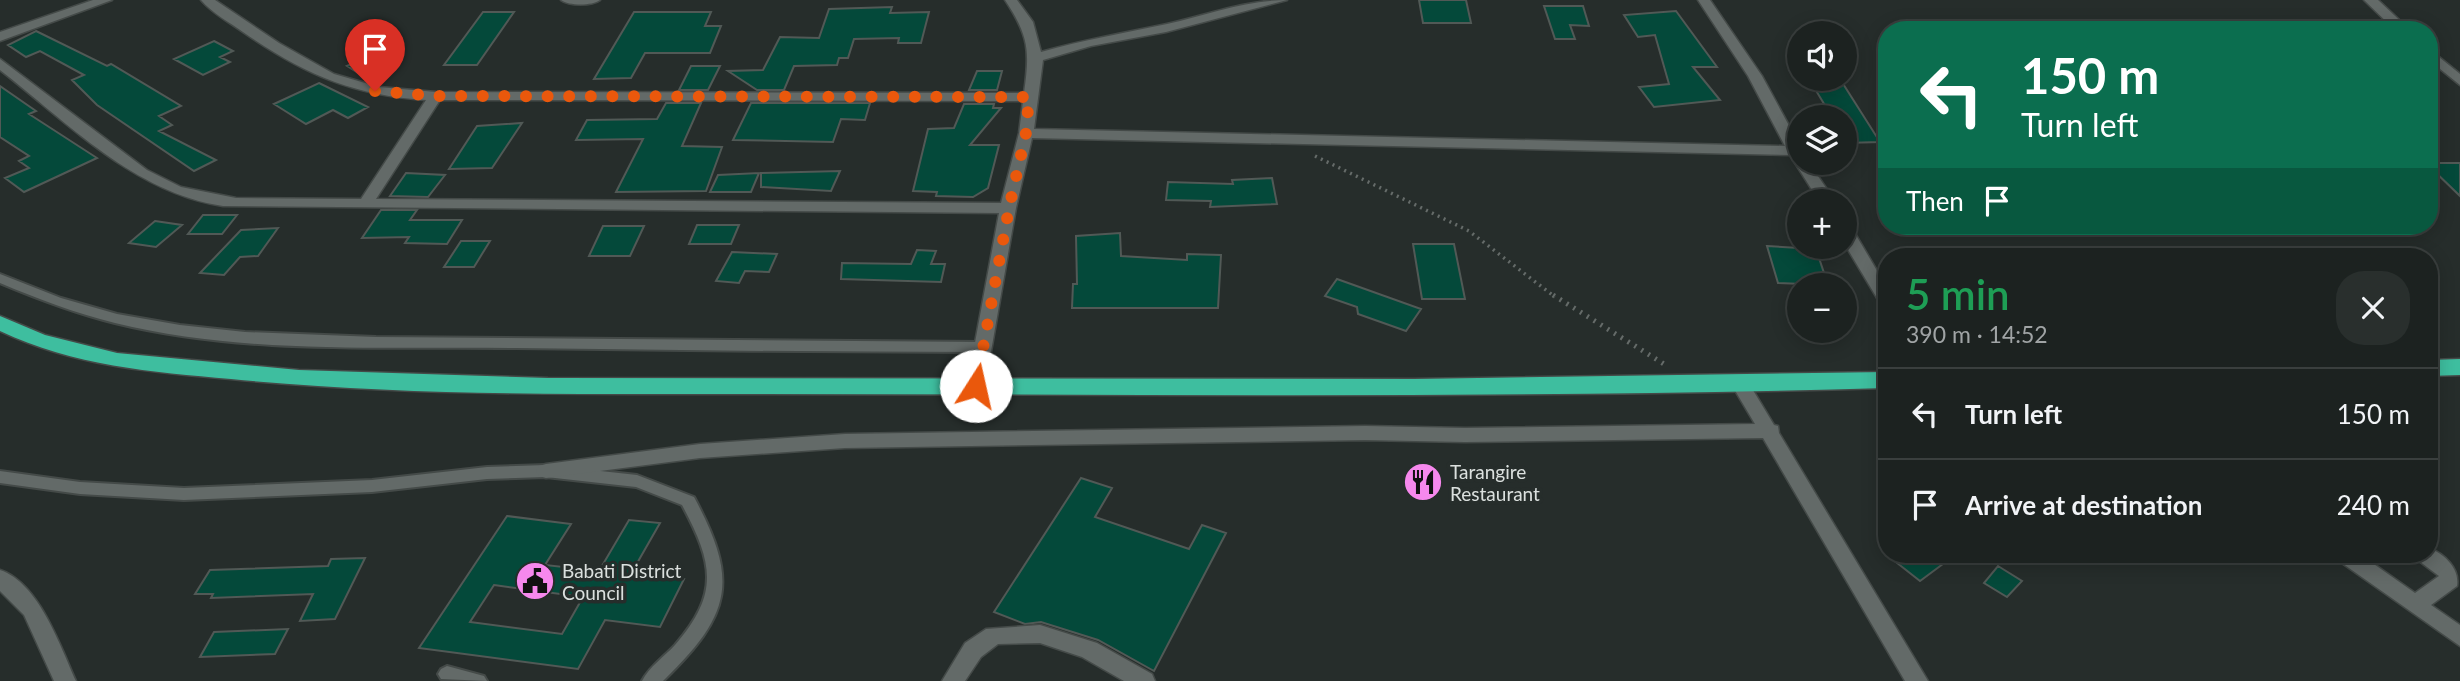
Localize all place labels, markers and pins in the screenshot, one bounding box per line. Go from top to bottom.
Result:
pin [345,19,405,91]
place label: Tarangire Restaurant [1450,460,1540,505]
restaurant icon: Tarangire Restaurant [1402,461,1444,503]
place label: Babati District Council [562,559,682,604]
public building icon: Babati District Council [514,560,556,602]

